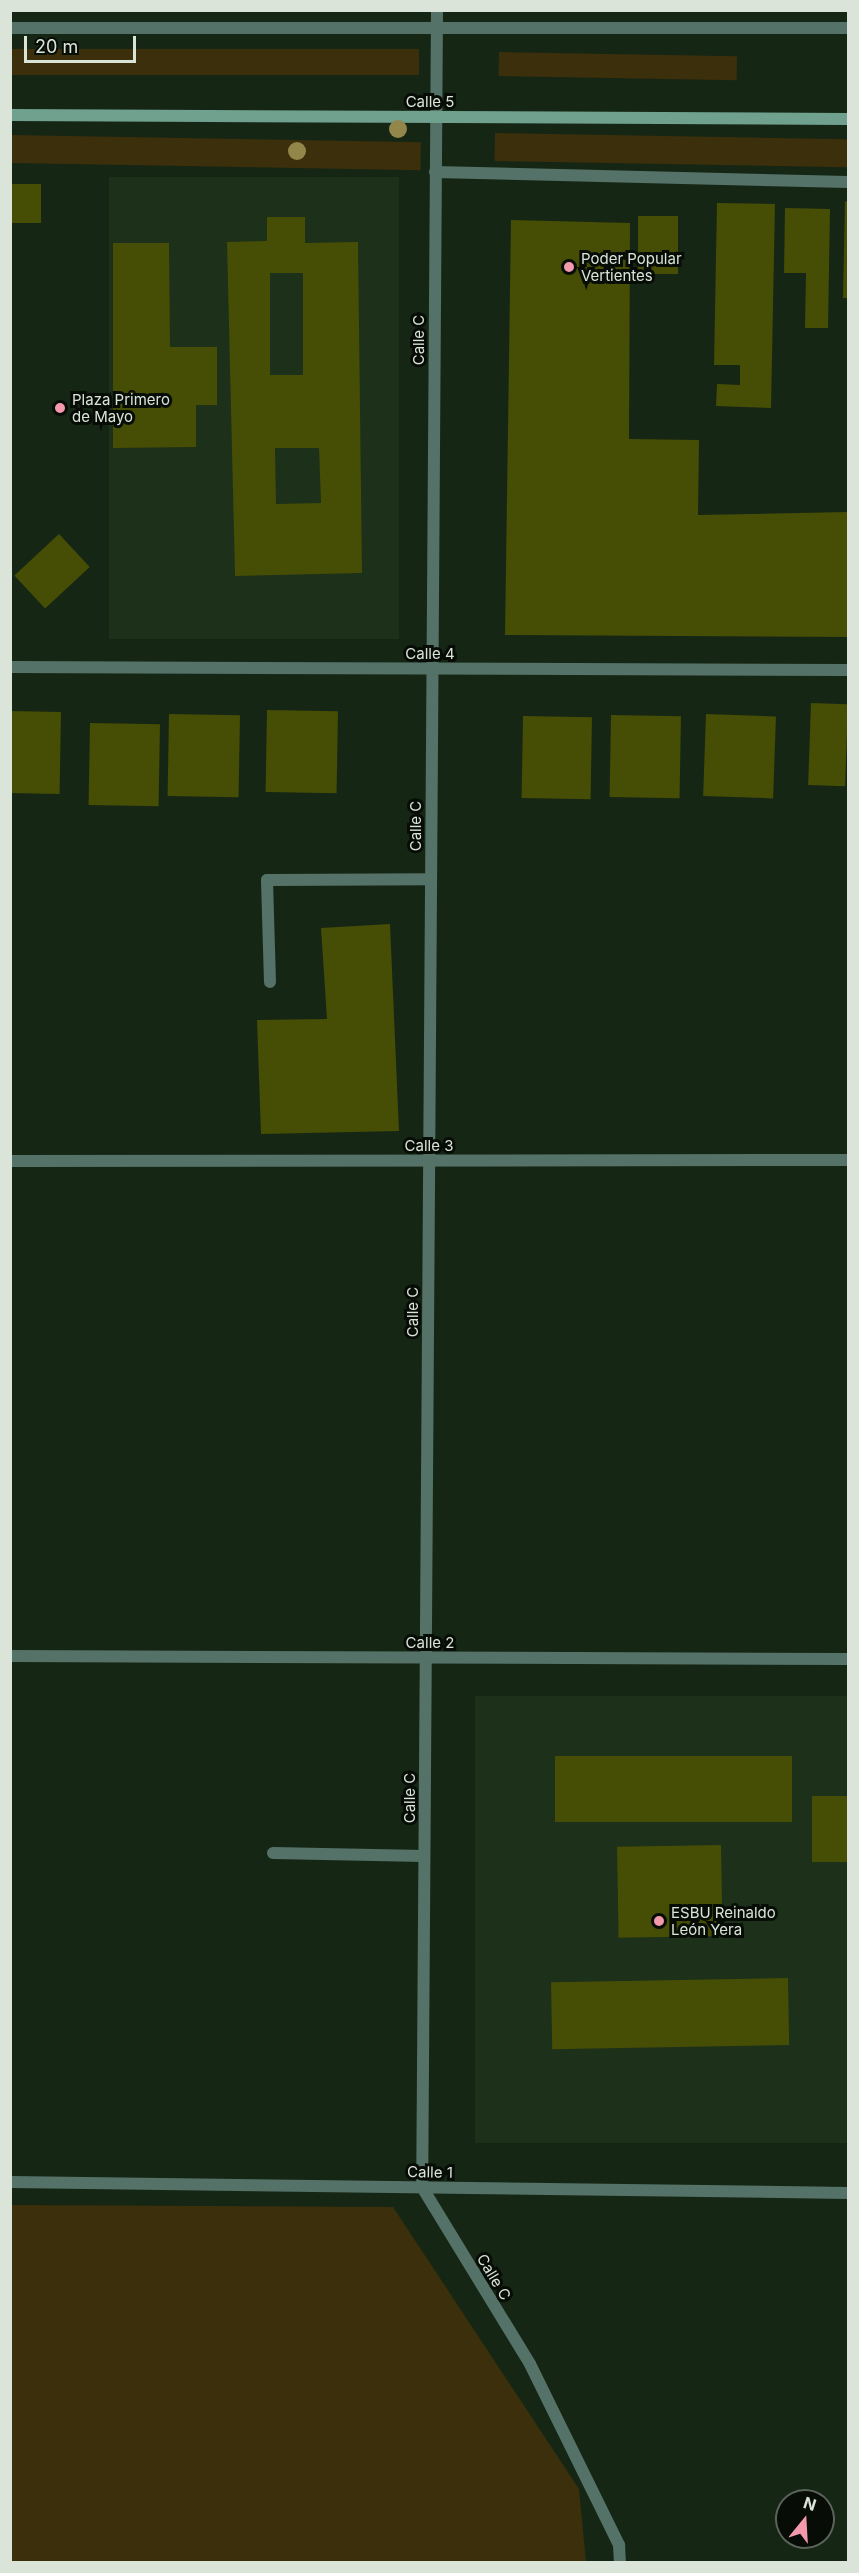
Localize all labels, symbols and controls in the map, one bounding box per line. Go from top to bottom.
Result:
scale bar [27,24,140,62]
text: 20 m [35,36,78,57]
street label: Calle 5 [406,93,454,111]
place label: Poder Popular Vertientes [581,249,682,284]
marker: Poder Popular Vertientes [562,260,576,274]
street label: Calle C [410,315,428,365]
place label: Plaza Primero de Mayo [72,390,170,425]
marker: Plaza Primero de Mayo [53,401,67,415]
street label: Calle 4 [405,645,455,663]
street label: Calle C [407,801,425,851]
street label: Calle 3 [405,1137,453,1155]
street label: Calle C [404,1287,422,1337]
street label: Calle 2 [406,1634,454,1652]
street label: Calle C [401,1773,419,1823]
place label: ESBU Reinaldo León Yera [671,1903,776,1938]
marker: ESBU Reinaldo León Yera [652,1914,666,1928]
street label: Calle 1 [407,2163,453,2181]
street label: Calle C [473,2251,515,2303]
north arrow [775,2489,835,2549]
text: N [801,2492,819,2515]

